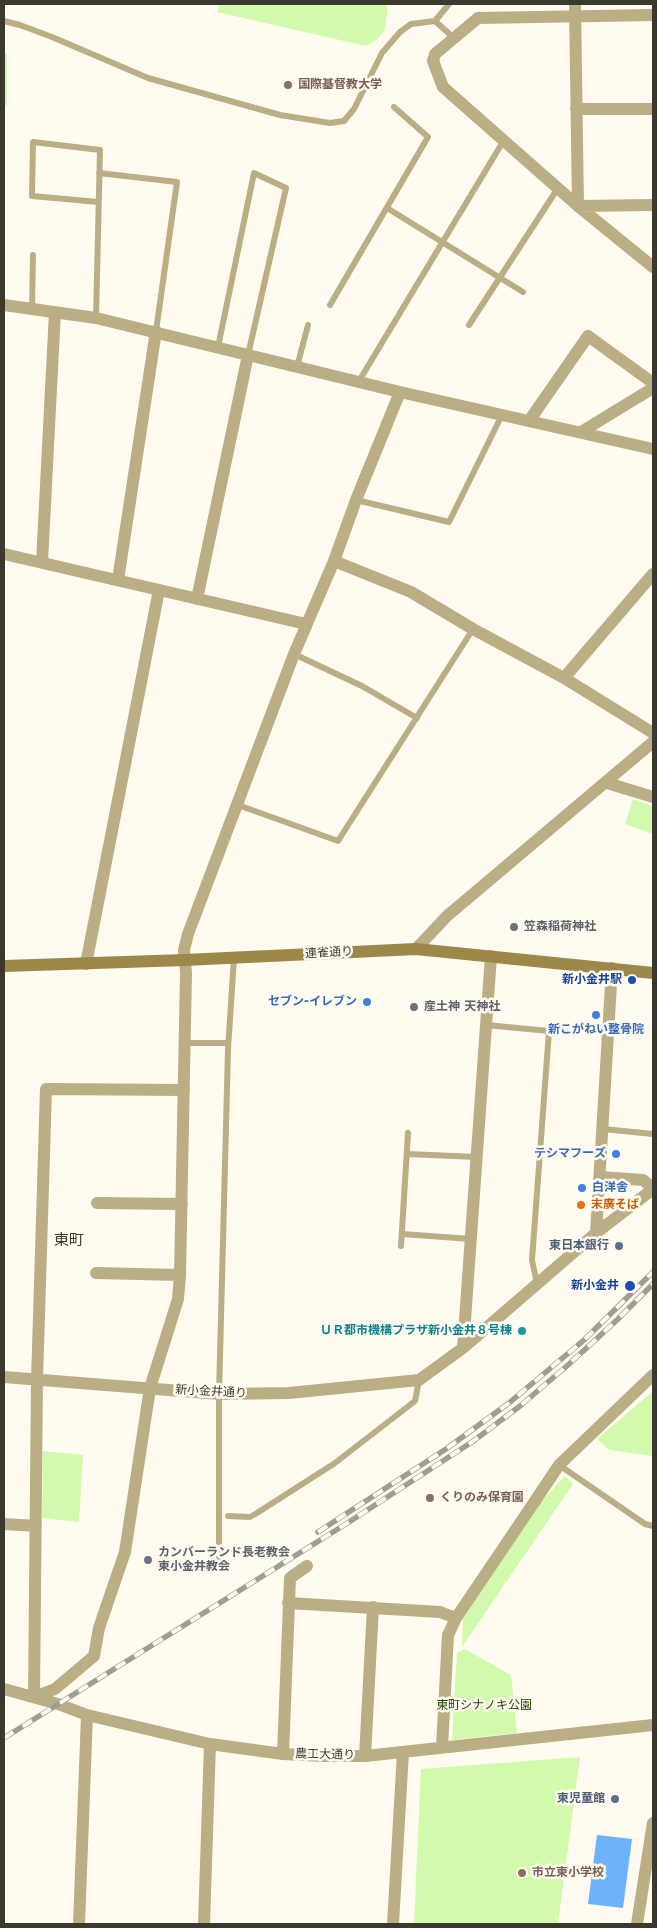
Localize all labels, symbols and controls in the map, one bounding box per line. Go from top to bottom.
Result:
place label: 国際基督教大学 [298,78,382,92]
marker: 国際基督教大学 [282,79,294,91]
place label: 笠森稲荷神社 [524,920,596,934]
marker: 笠森稲荷神社 [508,921,520,933]
street label: 連雀通り [305,945,353,961]
place label: 新小金井駅 [562,973,622,987]
marker: 新小金井駅 [626,974,638,986]
place label: セブン-イレブン [268,995,357,1009]
marker: セブン-イレブン [361,996,373,1008]
place label: 産土神 天神社 [424,1000,500,1014]
marker: 産土神 天神社 [408,1001,420,1013]
marker: 新こがねい整骨院 [590,1009,602,1021]
place label: 新こがねい整骨院 [548,1023,644,1037]
place label: テシマフーズ [534,1147,606,1161]
marker: テシマフーズ [610,1148,622,1160]
place label: 白洋舎 [592,1181,628,1195]
marker: 白洋舎 [576,1182,588,1194]
place label: 末廣そば [591,1198,639,1212]
marker: 末廣そば [575,1199,587,1211]
district label: 東町 [54,1232,84,1250]
place label: 東日本銀行 [549,1239,609,1253]
marker: 東日本銀行 [613,1240,625,1252]
place label: 新小金井 [571,1279,619,1293]
marker: 新小金井 [623,1279,637,1293]
place label: ＵＲ都市機構プラザ新小金井８号棟 [320,1324,512,1338]
marker: ＵＲ都市機構プラザ新小金井８号棟 [516,1325,528,1337]
street label: 新小金井通り [175,1383,247,1401]
place label: くりのみ保育園 [440,1491,524,1505]
marker: くりのみ保育園 [424,1492,436,1504]
place label: カンバーランド長老教会 東小金井教会 [158,1546,290,1574]
marker: カンバーランド長老教会 東小金井教会 [142,1554,154,1566]
park label: 東町シナノキ公園 [436,1699,532,1713]
street label: 農工大通り [295,1747,355,1763]
place label: 東児童館 [557,1792,605,1806]
marker: 東児童館 [609,1793,621,1805]
place label: 市立東小学校 [532,1866,604,1880]
marker: 市立東小学校 [516,1867,528,1879]

